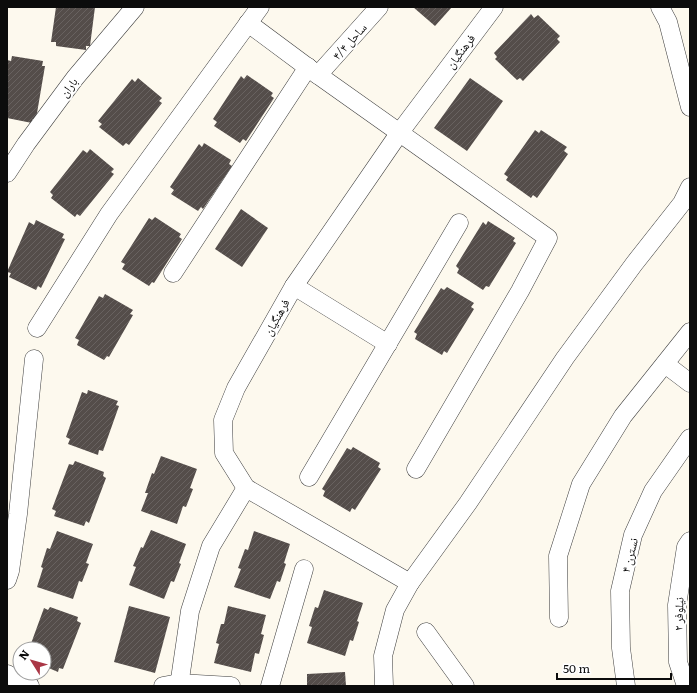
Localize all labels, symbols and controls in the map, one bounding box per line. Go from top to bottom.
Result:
street label: ساحل ۴/۴ [328,19,370,63]
street label: فرهنگیان [441,30,479,72]
street label: باران [55,73,81,101]
street label: فرهنگیان [259,295,293,339]
street label: نسترن ۴ [616,536,642,574]
street label: نیلوفر ۲ [668,597,688,631]
north arrow [12,641,52,681]
text: N [14,646,32,663]
scale bar [557,655,671,681]
text: 50 m [563,659,590,677]

